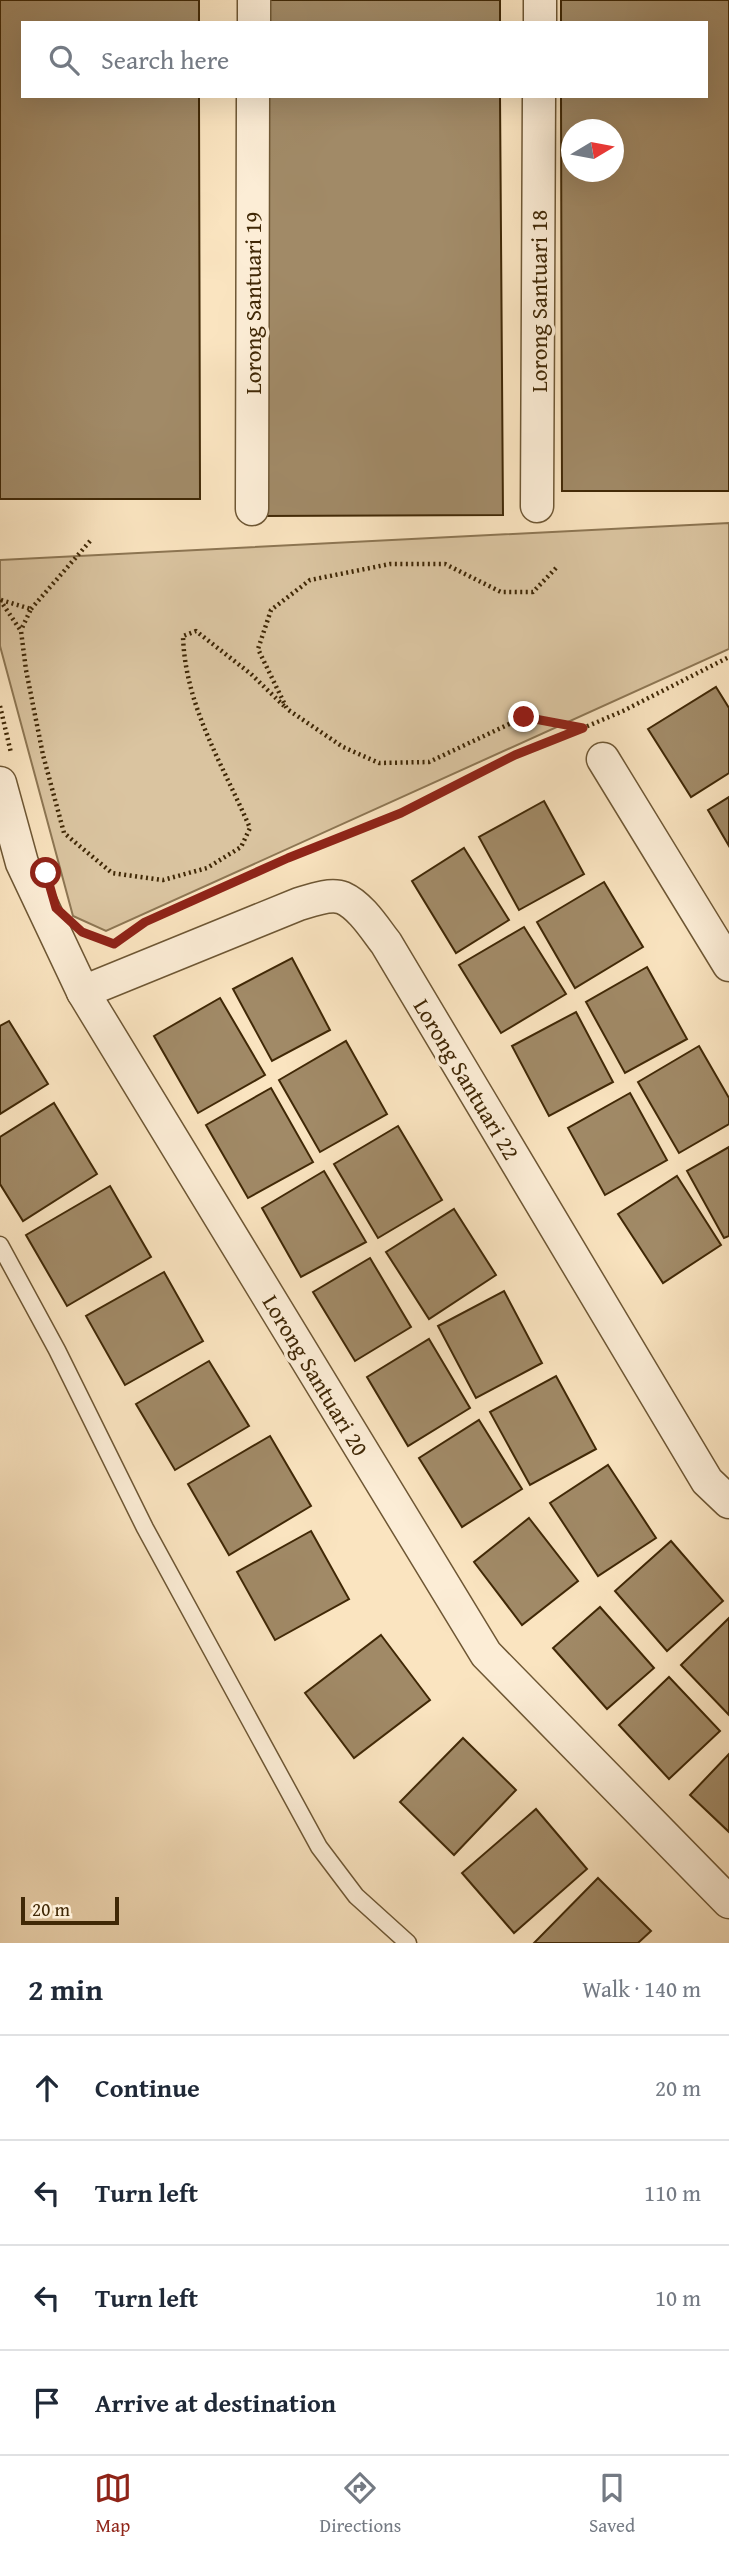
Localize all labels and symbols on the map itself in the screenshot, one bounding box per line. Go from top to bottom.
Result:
north arrow [561,119,624,182]
street label: Lorong Santuari 18 [522,210,555,392]
street label: Lorong Santuari 19 [236,212,269,394]
route end [508,701,539,732]
route start [30,857,61,888]
street label: Lorong Santuari 22 [406,992,528,1166]
street label: Lorong Santuari 20 [255,1288,377,1462]
scale bar [21,1894,119,1926]

